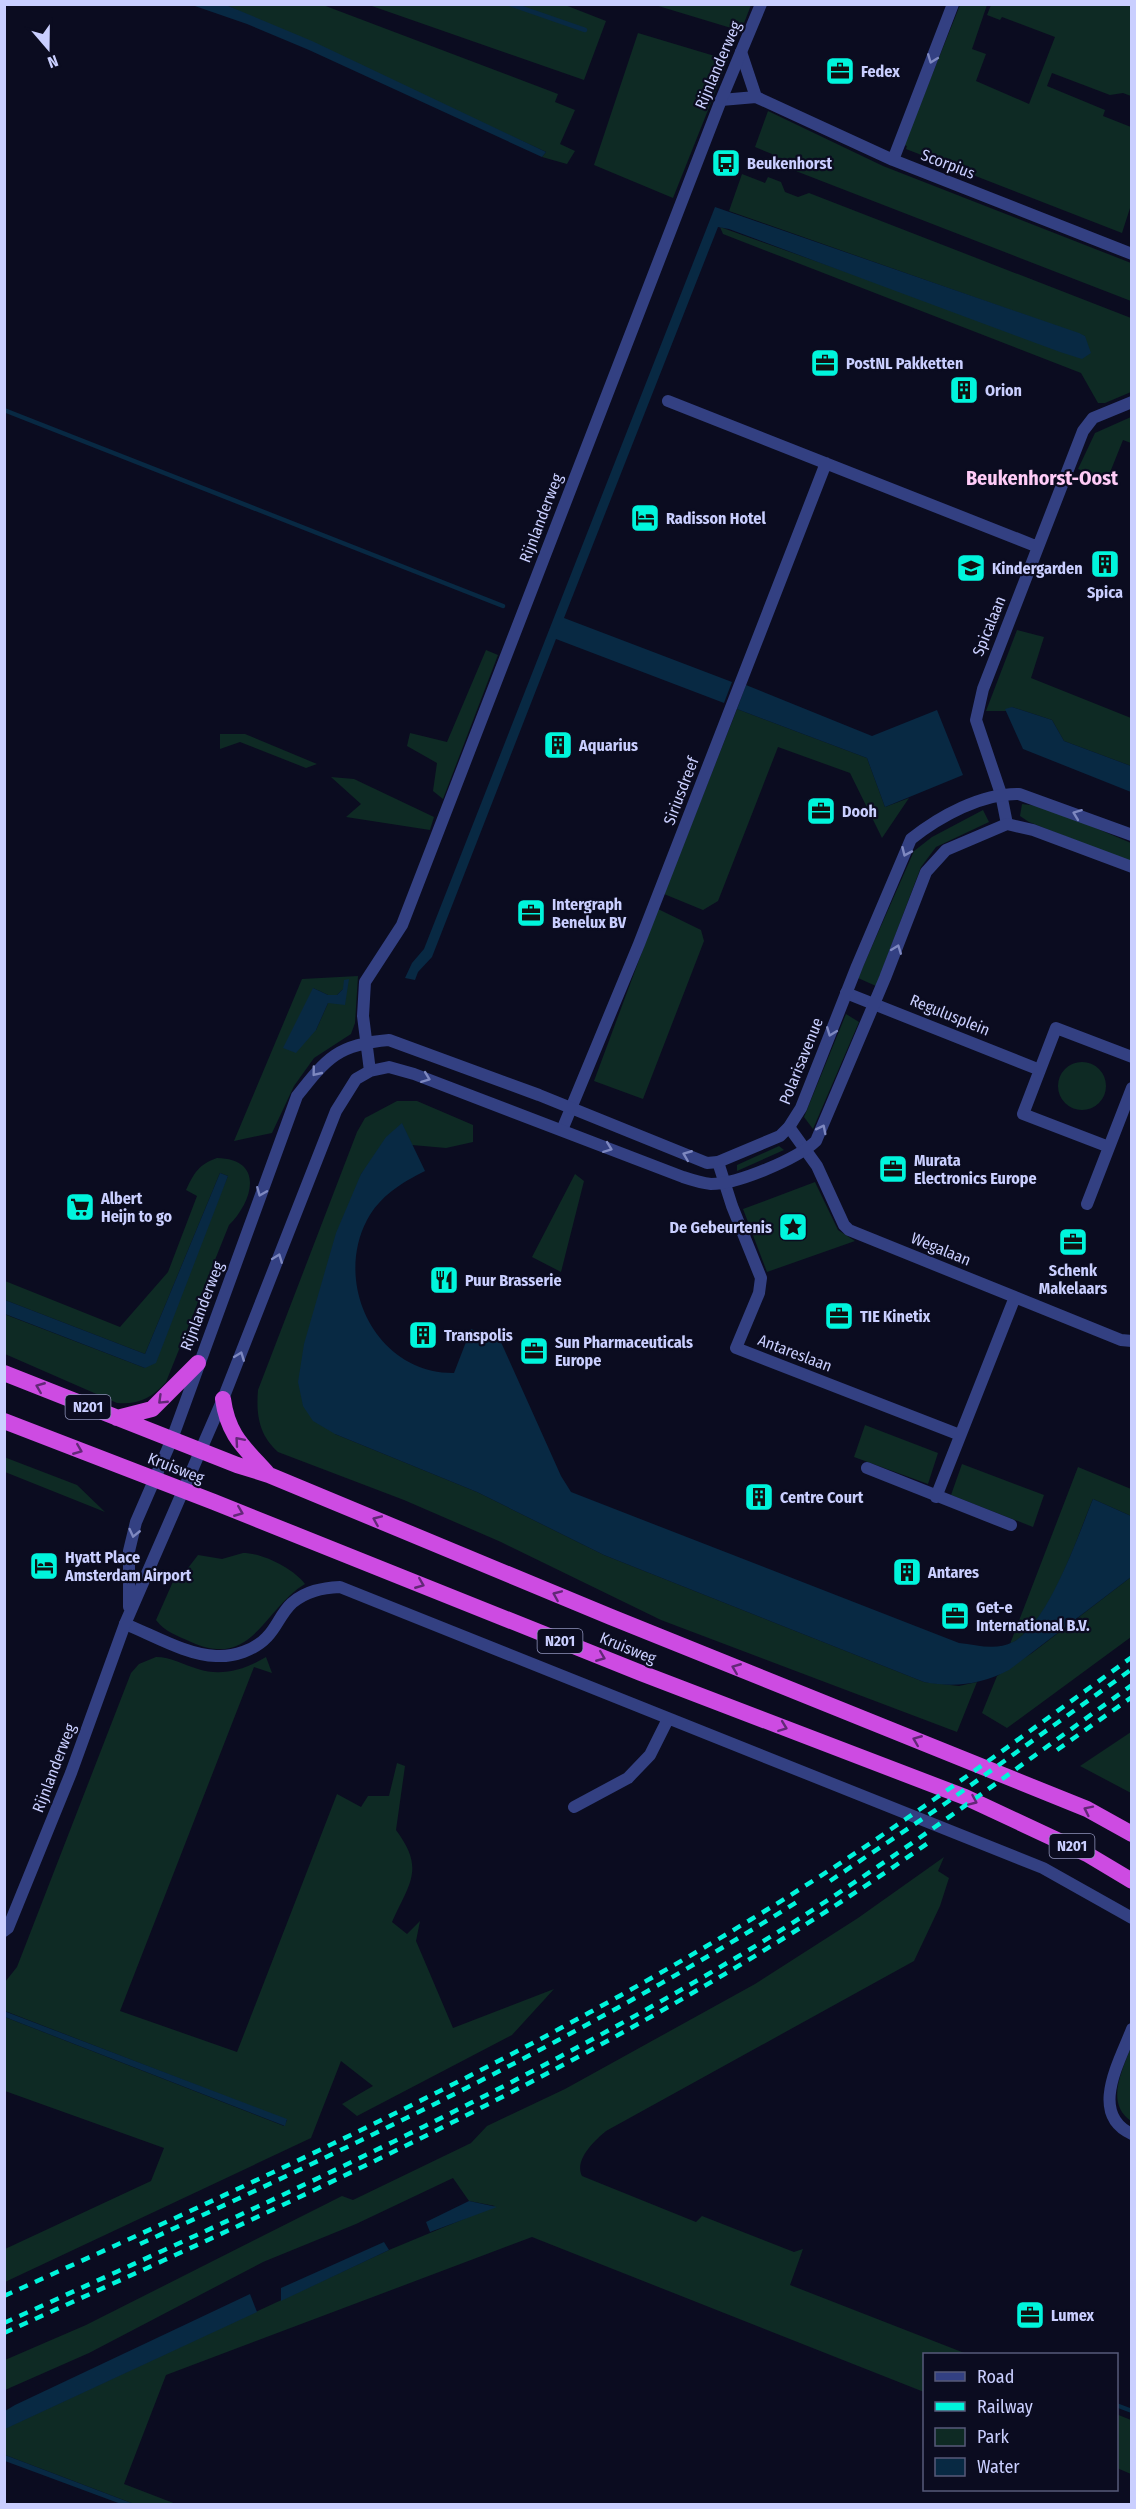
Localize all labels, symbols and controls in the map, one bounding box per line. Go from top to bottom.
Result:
north arrow [18,18,78,78]
street label: Rijnlanderweg [691,18,745,112]
text: N [45,51,61,72]
one-way arrow [927,53,939,64]
office icon: Fedex [824,55,856,87]
place label: Fedex [861,62,900,81]
street label: Scorpius [918,145,978,183]
bus stop icon: Beukenhorst [710,147,742,179]
place label: Beukenhorst [747,154,832,173]
office icon: PostNL Pakketten [809,347,841,379]
place label: PostNL Pakketten [846,354,963,373]
building icon: Orion [948,374,980,406]
place label: Orion [985,381,1022,400]
district label: Beukenhorst-Oost [966,466,1119,490]
street label: Rijnlanderweg [515,470,567,565]
hotel icon: Radisson Hotel [629,502,661,534]
place label: Radisson Hotel [666,509,766,528]
building icon: Spica [1089,548,1121,580]
school or university icon: Kindergarden [955,552,987,584]
place label: Kindergarden [992,559,1083,578]
place label: Spica [1087,583,1123,602]
street label: Spicalaan [968,593,1010,659]
building icon: Aquarius [542,729,574,761]
place label: Aquarius [578,736,638,755]
street label: Siriusdreef [659,753,703,828]
office icon: Dooh [805,795,837,827]
place label: Dooh [842,802,877,821]
one-way arrow [1072,809,1083,822]
one-way arrow [901,846,913,857]
place label: Intergraph Benelux BV [552,895,627,932]
office icon: Intergraph Benelux BV [515,897,547,929]
one-way arrow [889,945,902,955]
street label: Regulusplein [907,990,993,1040]
street label: Polarisavenue [775,1015,827,1107]
one-way arrow [826,1026,838,1037]
one-way arrow [312,1065,323,1076]
one-way arrow [420,1071,431,1083]
one-way arrow [815,1125,826,1136]
one-way arrow [602,1141,613,1154]
one-way arrow [683,1150,694,1162]
place label: Murata Electronics Europe [914,1151,1037,1188]
office icon: Murata Electronics Europe [877,1153,909,1185]
one-way arrow [256,1186,269,1197]
place label: Albert Heijn to go [100,1189,173,1226]
supermarket icon: Albert Heijn to go [64,1191,96,1223]
place icon: De Gebeurtenis [777,1211,809,1243]
place label: De Gebeurtenis [670,1218,772,1237]
office icon: Schenk Makelaars [1057,1226,1089,1258]
street label: Wegalaan [908,1228,974,1270]
one-way arrow [270,1253,283,1264]
street label: Rijnlanderweg [176,1258,228,1353]
place label: Schenk Makelaars [1039,1261,1107,1298]
restaurant icon: Puur Brasserie [428,1264,460,1296]
place label: Puur Brasserie [465,1271,562,1290]
office icon: TIE Kinetix [823,1300,855,1332]
place label: TIE Kinetix [860,1307,931,1326]
building icon: Transpolis [407,1319,439,1351]
place label: Transpolis [444,1326,513,1345]
street label: Antareslaan [755,1330,835,1376]
place label: Sun Pharmaceuticals Europe [555,1333,693,1370]
office icon: Sun Pharmaceuticals Europe [518,1335,550,1367]
one-way arrow [233,1351,245,1362]
one-way arrow [35,1382,46,1394]
one-way arrow [158,1392,169,1403]
road number: N201 [66,1395,110,1419]
one-way arrow [235,1437,246,1448]
one-way arrow [73,1443,83,1456]
street label: Kruisweg [145,1449,207,1488]
building icon: Centre Court [743,1481,775,1513]
place label: Centre Court [780,1488,864,1507]
one-way arrow [233,1504,243,1517]
one-way arrow [372,1515,383,1527]
one-way arrow [128,1528,141,1538]
place label: Hyatt Place Amsterdam Airport [64,1548,192,1585]
hotel icon: Hyatt Place Amsterdam Airport [28,1550,60,1582]
building icon: Antares [891,1556,923,1588]
place label: Antares [927,1563,979,1582]
one-way arrow [413,1577,424,1589]
one-way arrow [552,1590,563,1602]
place label: Get-e International B.V. [976,1598,1090,1635]
office icon: Get-e International B.V. [939,1600,971,1632]
street label: Kruisweg [597,1628,659,1668]
road number: N201 [538,1629,582,1653]
one-way arrow [594,1650,605,1662]
one-way arrow [731,1663,742,1675]
street label: Rijnlanderweg [28,1720,80,1815]
one-way arrow [776,1720,787,1732]
one-way arrow [912,1735,922,1748]
one-way arrow [967,1794,978,1806]
one-way arrow [1084,1806,1094,1817]
road number: N201 [1050,1834,1094,1858]
office icon: Lumex [1014,2299,1046,2331]
place label: Lumex [1051,2306,1095,2325]
legend [923,2353,1118,2491]
text: Road [977,2366,1014,2388]
text: Railway [977,2396,1033,2418]
text: Park [977,2426,1010,2448]
text: Water [977,2456,1020,2478]

